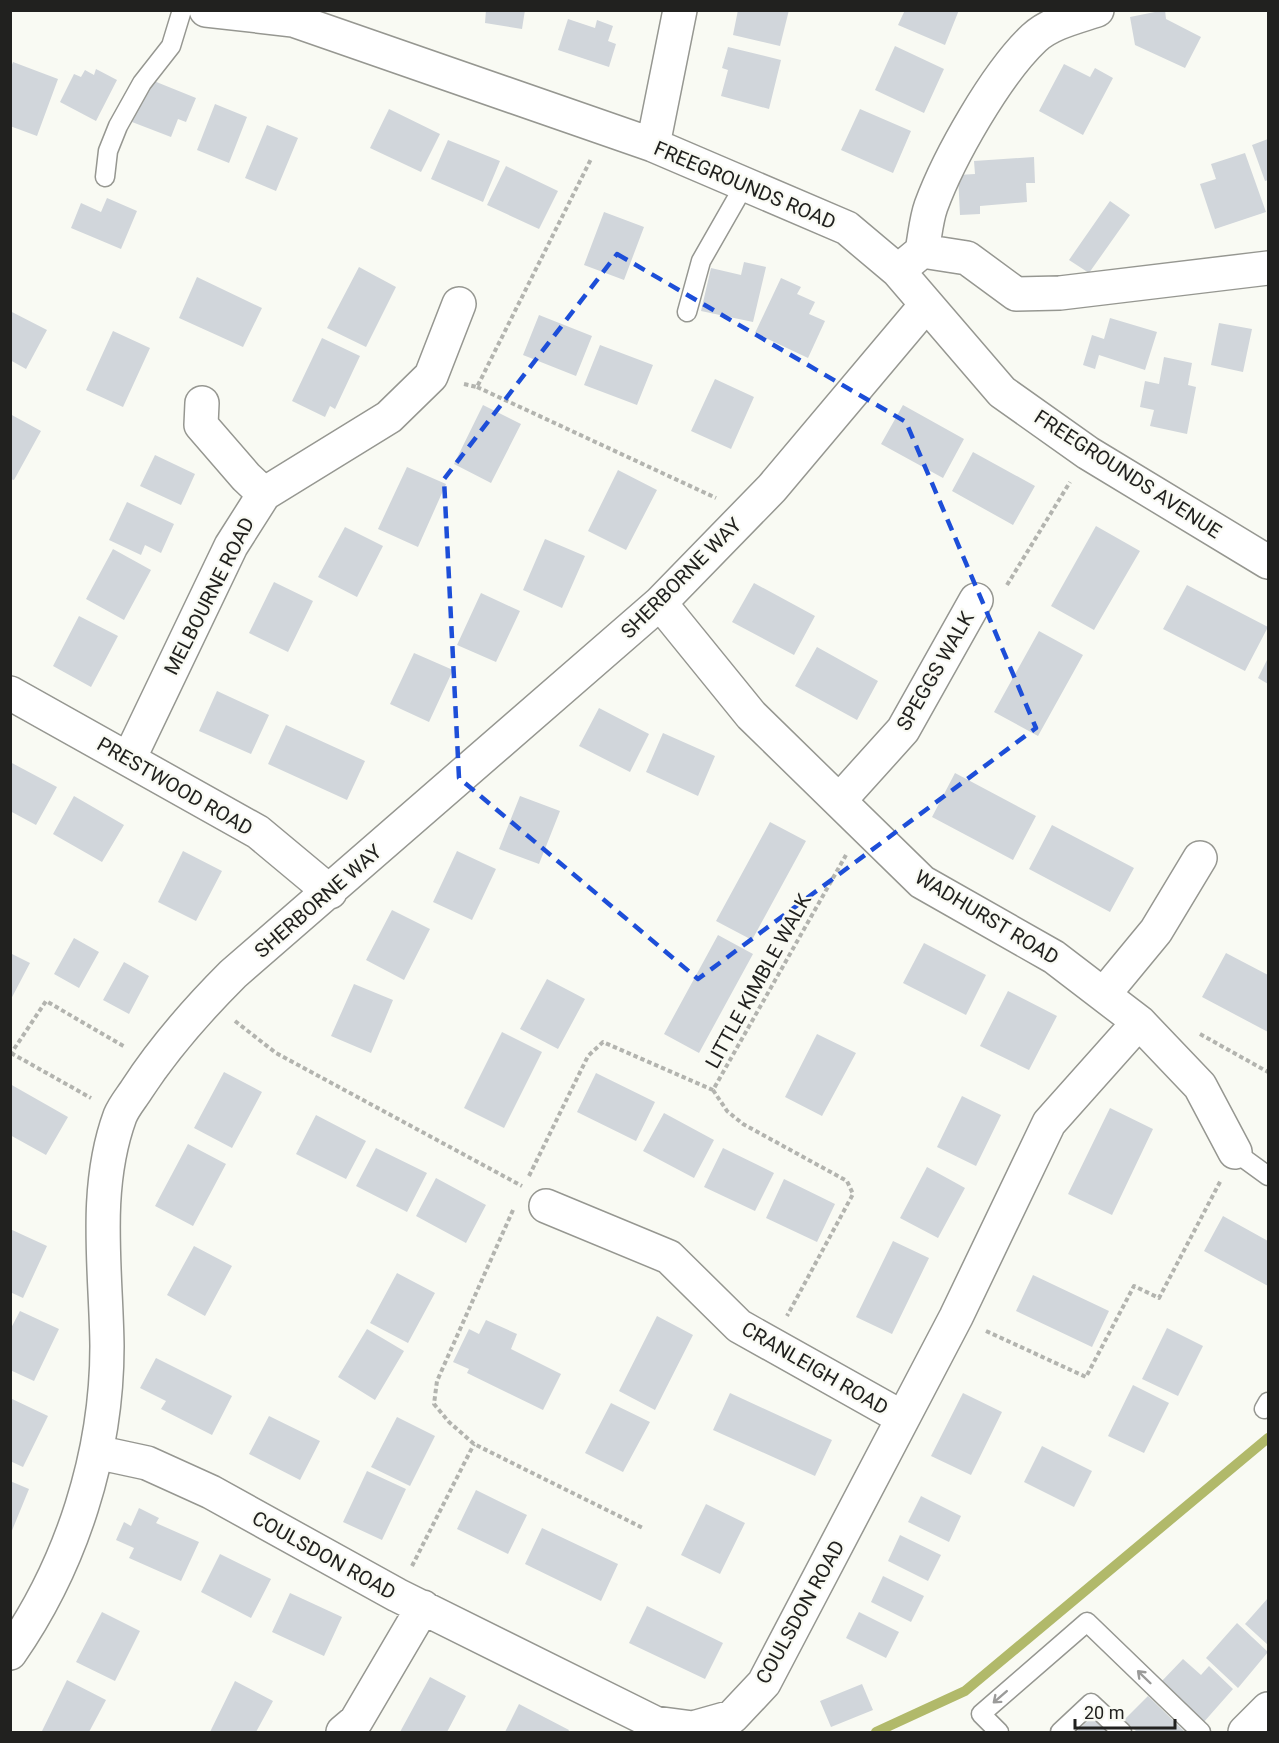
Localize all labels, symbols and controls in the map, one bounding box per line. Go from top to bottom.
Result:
street label: FREEGROUNDS ROAD [651,136,839,234]
street label: FREEGROUNDS AVENUE [1030,405,1226,543]
street label: MELBOURNE ROAD [159,513,259,679]
street label: SHERBORNE WAY [616,513,746,643]
street label: SPEGGS WALK [891,607,979,735]
street label: PRESTWOOD ROAD [93,732,257,840]
street label: SHERBORNE WAY [250,839,386,963]
street label: WADHURST ROAD [911,865,1063,969]
street label: LITTLE KIMBLE WALK [700,889,816,1072]
street label: CRANLEIGH ROAD [737,1316,893,1420]
street label: COULSDON ROAD [248,1506,400,1604]
street label: COULSDON ROAD [751,1536,849,1688]
one-way arrow [1137,1670,1152,1684]
one-way arrow [993,1690,1008,1704]
scale bar [1075,1692,1176,1730]
text: 20 m [1084,1702,1124,1723]

